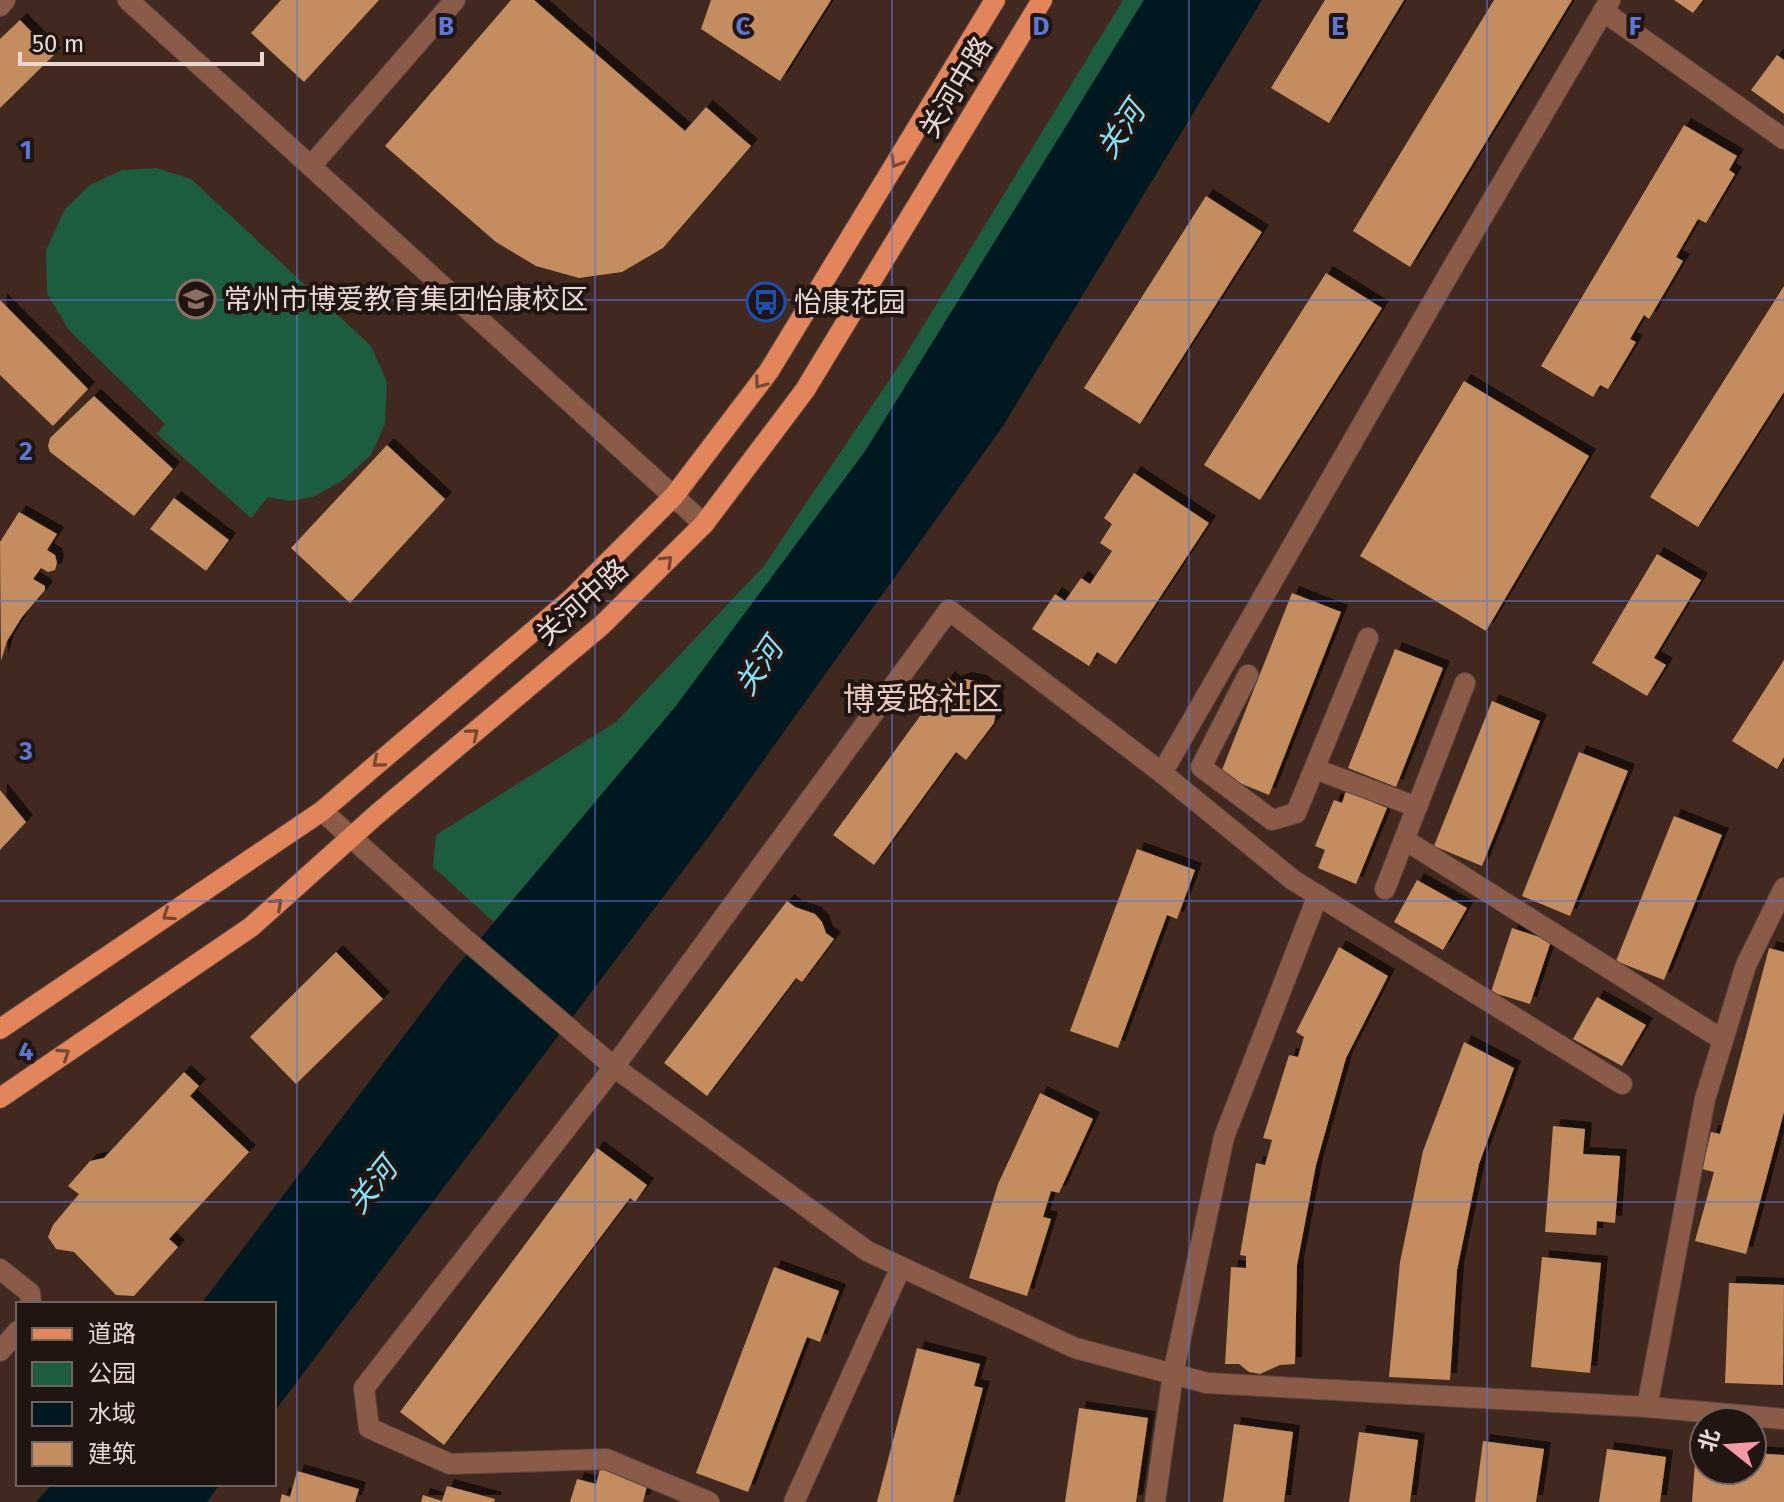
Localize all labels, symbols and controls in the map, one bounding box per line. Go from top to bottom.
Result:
text: B [438,11,454,42]
text: C [736,11,751,42]
text: D [1033,11,1050,42]
text: E [1331,11,1345,42]
text: F [1629,11,1642,42]
scale bar [20,16,262,66]
text: 50 m [32,30,84,58]
street label: 关河中路 [913,30,999,144]
water label: 关河 [1089,91,1155,165]
text: 1 [20,135,32,166]
one-way arrow [890,153,906,168]
school or university icon: 常州市博爱教育集团怡康校区 [175,278,217,320]
bus stop icon: 怡康花园 [745,281,787,323]
place label: 常州市博爱教育集团怡康校区 [224,283,588,316]
place label: 怡康花园 [794,286,906,319]
one-way arrow [755,375,769,389]
text: 2 [19,436,33,467]
street label: 关河中路 [529,552,635,652]
one-way arrow [658,556,672,570]
water label: 关河 [727,628,793,702]
district label: 博爱路社区 [843,680,1003,718]
one-way arrow [464,729,478,743]
text: 3 [18,736,33,767]
one-way arrow [373,752,387,767]
one-way arrow [267,899,282,913]
one-way arrow [162,905,176,920]
text: 4 [19,1036,34,1067]
one-way arrow [56,1049,70,1064]
water label: 关河 [339,1147,408,1221]
legend [16,1302,276,1486]
text: 道路 [88,1320,136,1348]
text: 公园 [88,1360,136,1388]
text: 水域 [88,1400,136,1428]
north arrow [1688,1406,1768,1486]
text: 北 [1693,1426,1725,1455]
text: 建筑 [88,1440,136,1468]

